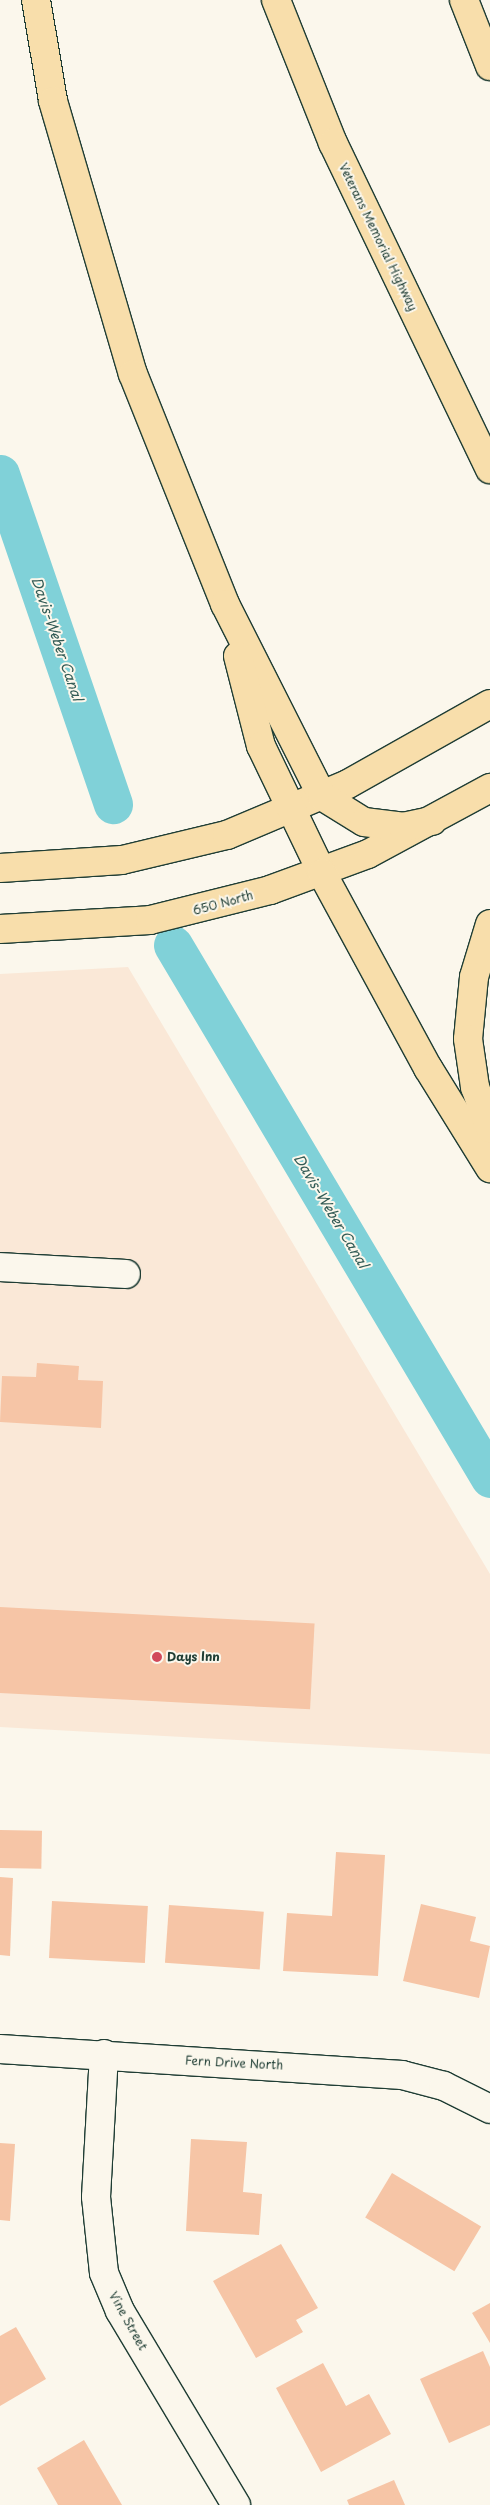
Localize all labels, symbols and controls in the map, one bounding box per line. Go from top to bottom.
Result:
street label: Veterans Memorial Highway [336,161,420,313]
water label: Davis-Weber Canal [28,574,86,704]
street label: 650 North [191,888,255,918]
water label: Davis-Weber Canal [290,1151,372,1271]
place label: Days Inn [167,1650,220,1664]
marker: Days Inn [151,1651,163,1663]
street label: Fern Drive North [185,2053,283,2073]
street label: Vine Street [106,2289,150,2353]

